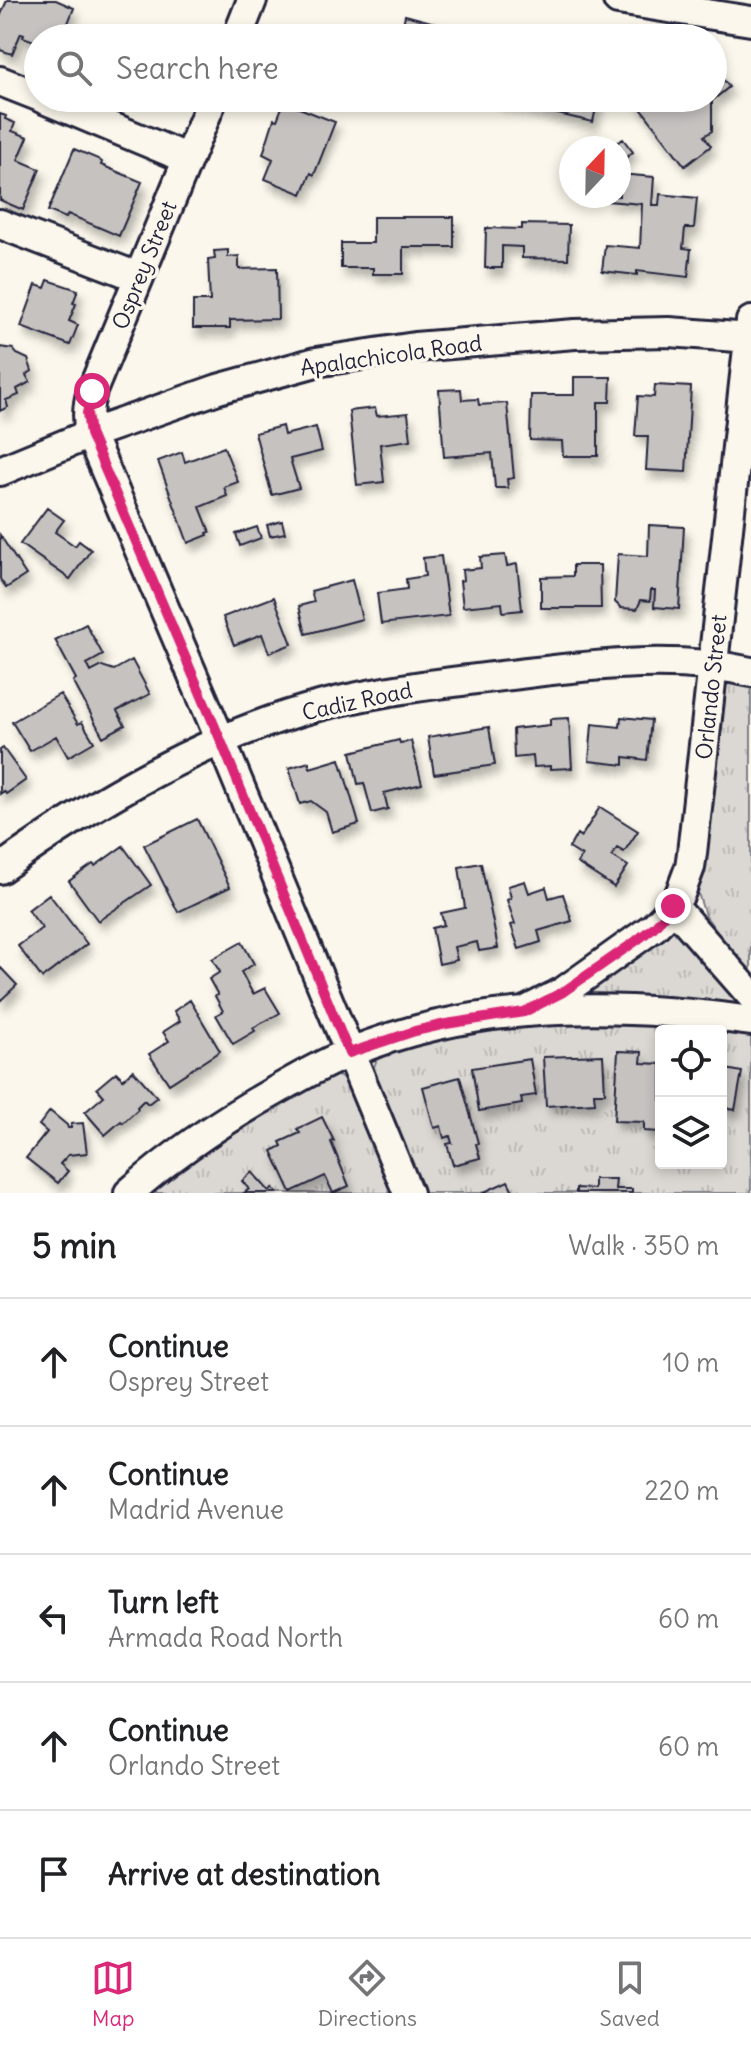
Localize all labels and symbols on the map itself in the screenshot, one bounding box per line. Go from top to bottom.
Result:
north arrow [559,136,631,208]
street label: Osprey Street [106,197,182,333]
street label: Apalachicola Road [298,328,484,382]
route start [74,373,110,409]
street label: Orlando Street [689,613,733,761]
street label: Cadiz Road [299,676,415,726]
route end [655,888,691,924]

